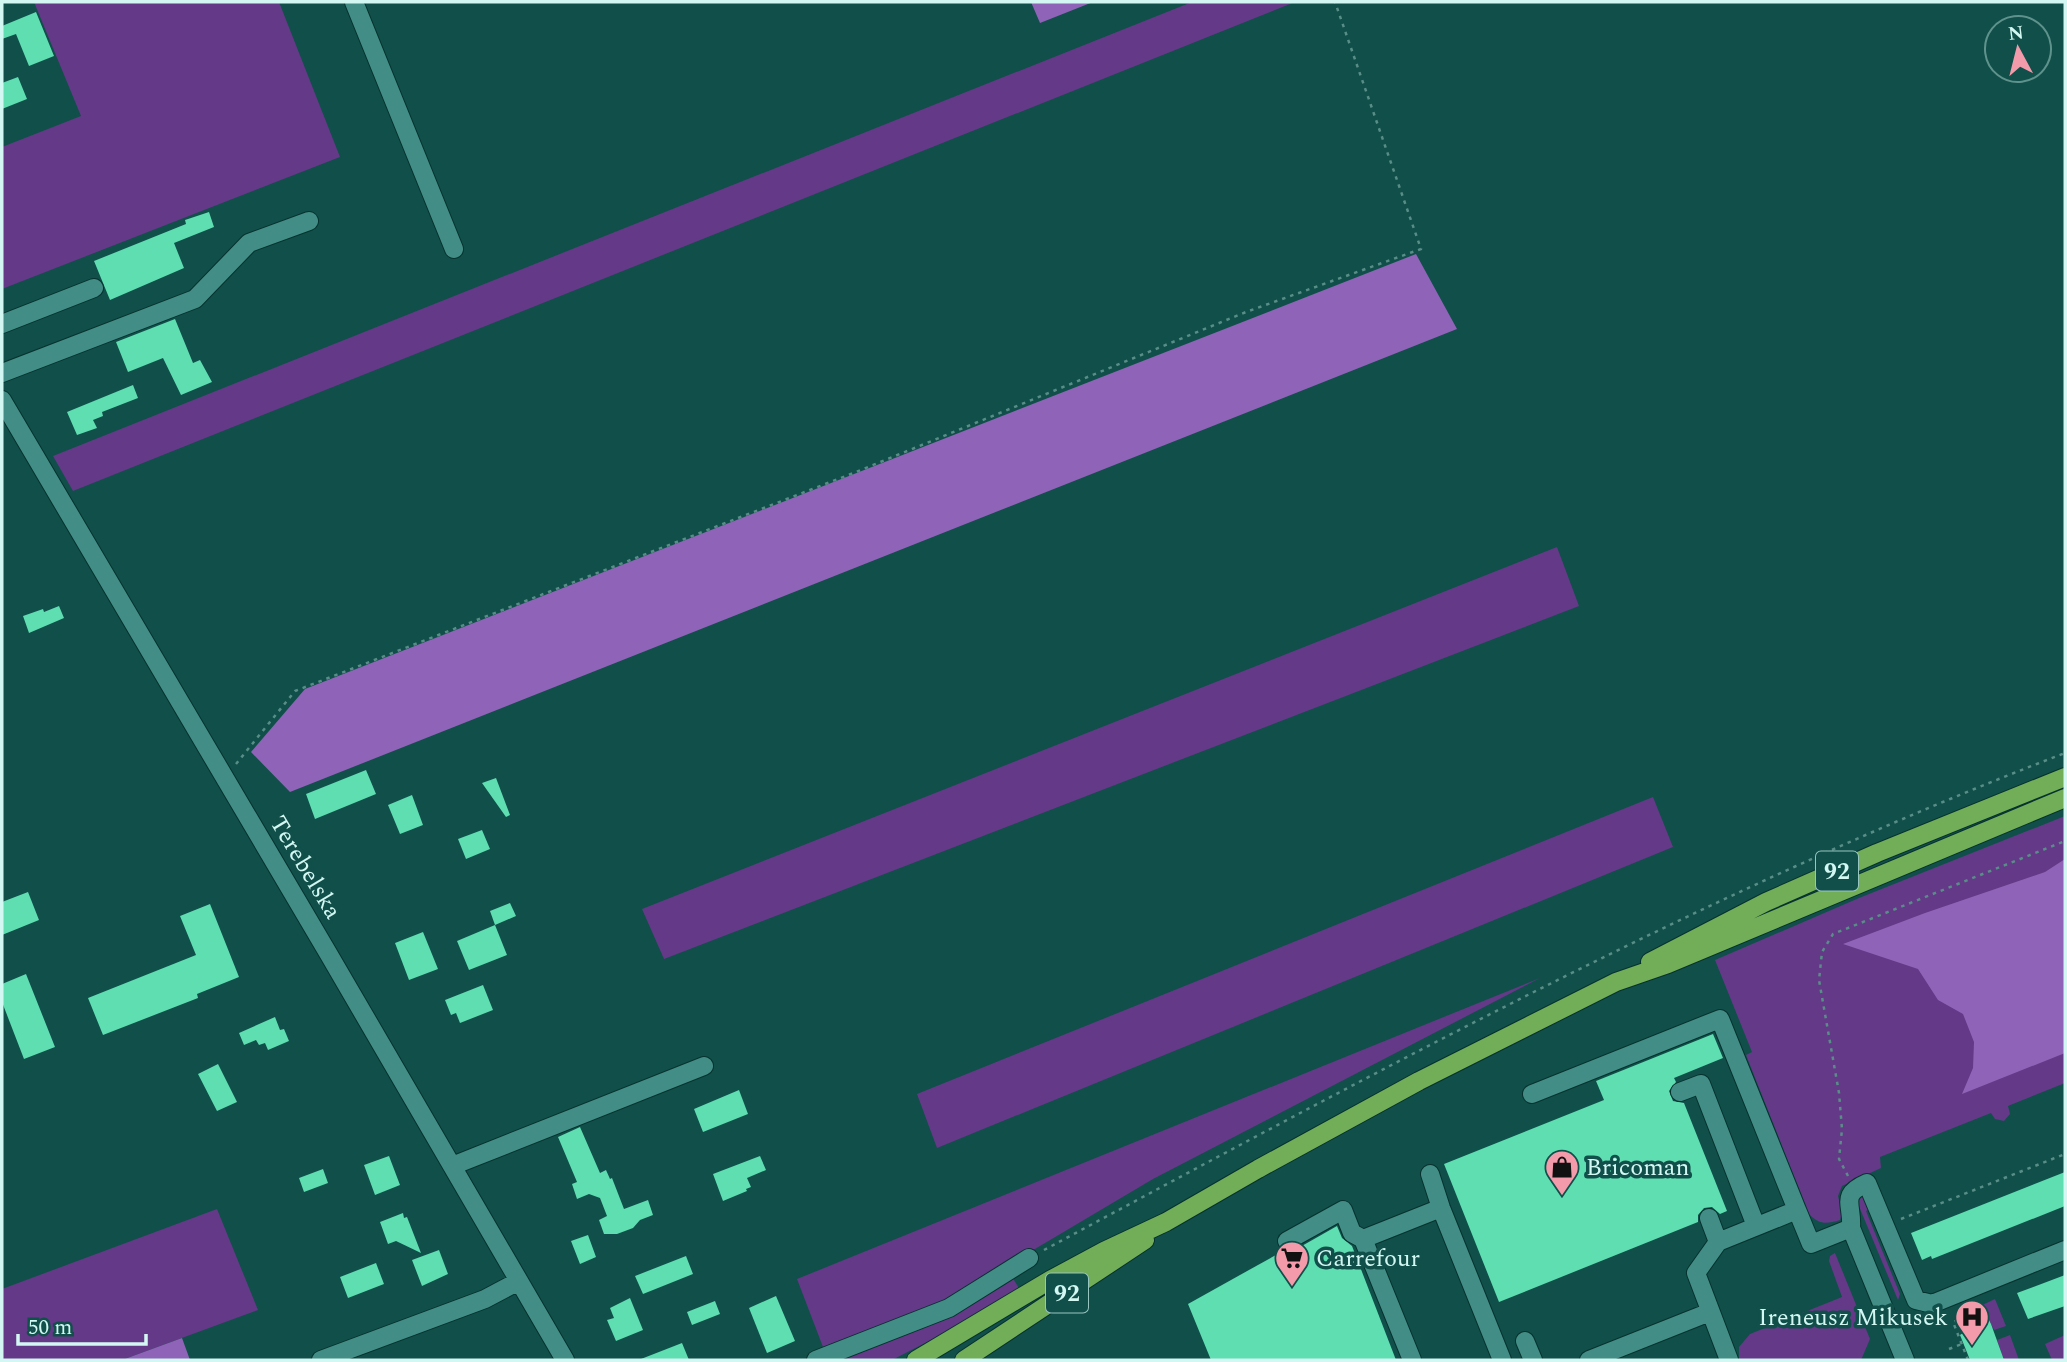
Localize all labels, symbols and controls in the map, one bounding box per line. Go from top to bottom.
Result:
north arrow [1983,14,2053,84]
text: N [2007,18,2026,49]
street label: Terebelska [260,809,350,926]
road number: 92 [1816,852,1858,890]
shop icon: Bricoman [1543,1148,1581,1197]
place label: Bricoman [1586,1150,1690,1186]
supermarket icon: Carrefour [1273,1239,1311,1288]
place label: Carrefour [1316,1241,1420,1277]
road number: 92 [1046,1274,1088,1312]
hospital icon: Ireneusz Mikusek [1953,1298,1991,1347]
place label: Ireneusz Mikusek [1758,1300,1948,1336]
scale bar [18,1302,145,1346]
text: 50 m [28,1312,72,1344]

